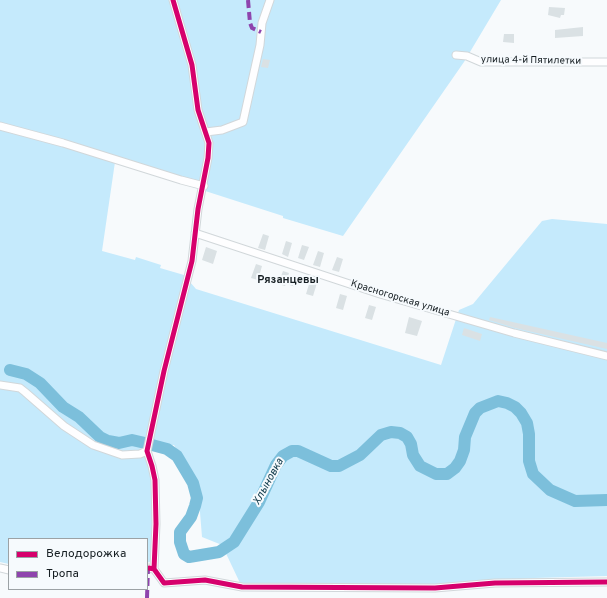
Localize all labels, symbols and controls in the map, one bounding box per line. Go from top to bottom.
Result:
street label: улица 4-й Пятилетки [481,54,581,68]
district label: Рязанцевы [257,274,319,288]
street label: Красногорская улица [349,278,451,320]
water label: Хлыновка [251,456,287,508]
legend [8,538,148,590]
text: Велодорожка [46,546,126,562]
text: Тропа [46,566,79,582]

